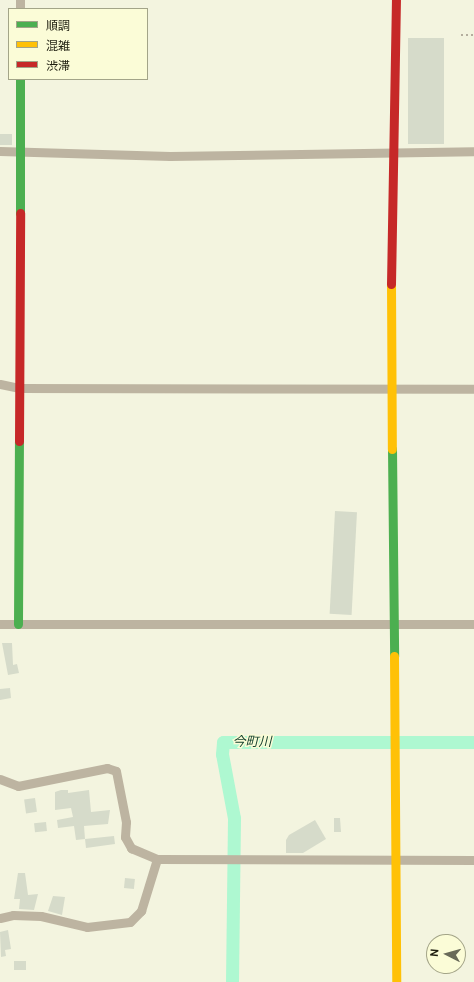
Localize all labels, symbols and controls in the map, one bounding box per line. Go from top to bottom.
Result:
legend [8,8,148,80]
text: 順調 [46,19,70,33]
text: 混雑 [46,39,70,53]
text: 渋滞 [46,59,70,73]
water label: 今町川 [233,734,271,750]
north arrow [426,934,466,974]
text: N [428,948,441,957]

